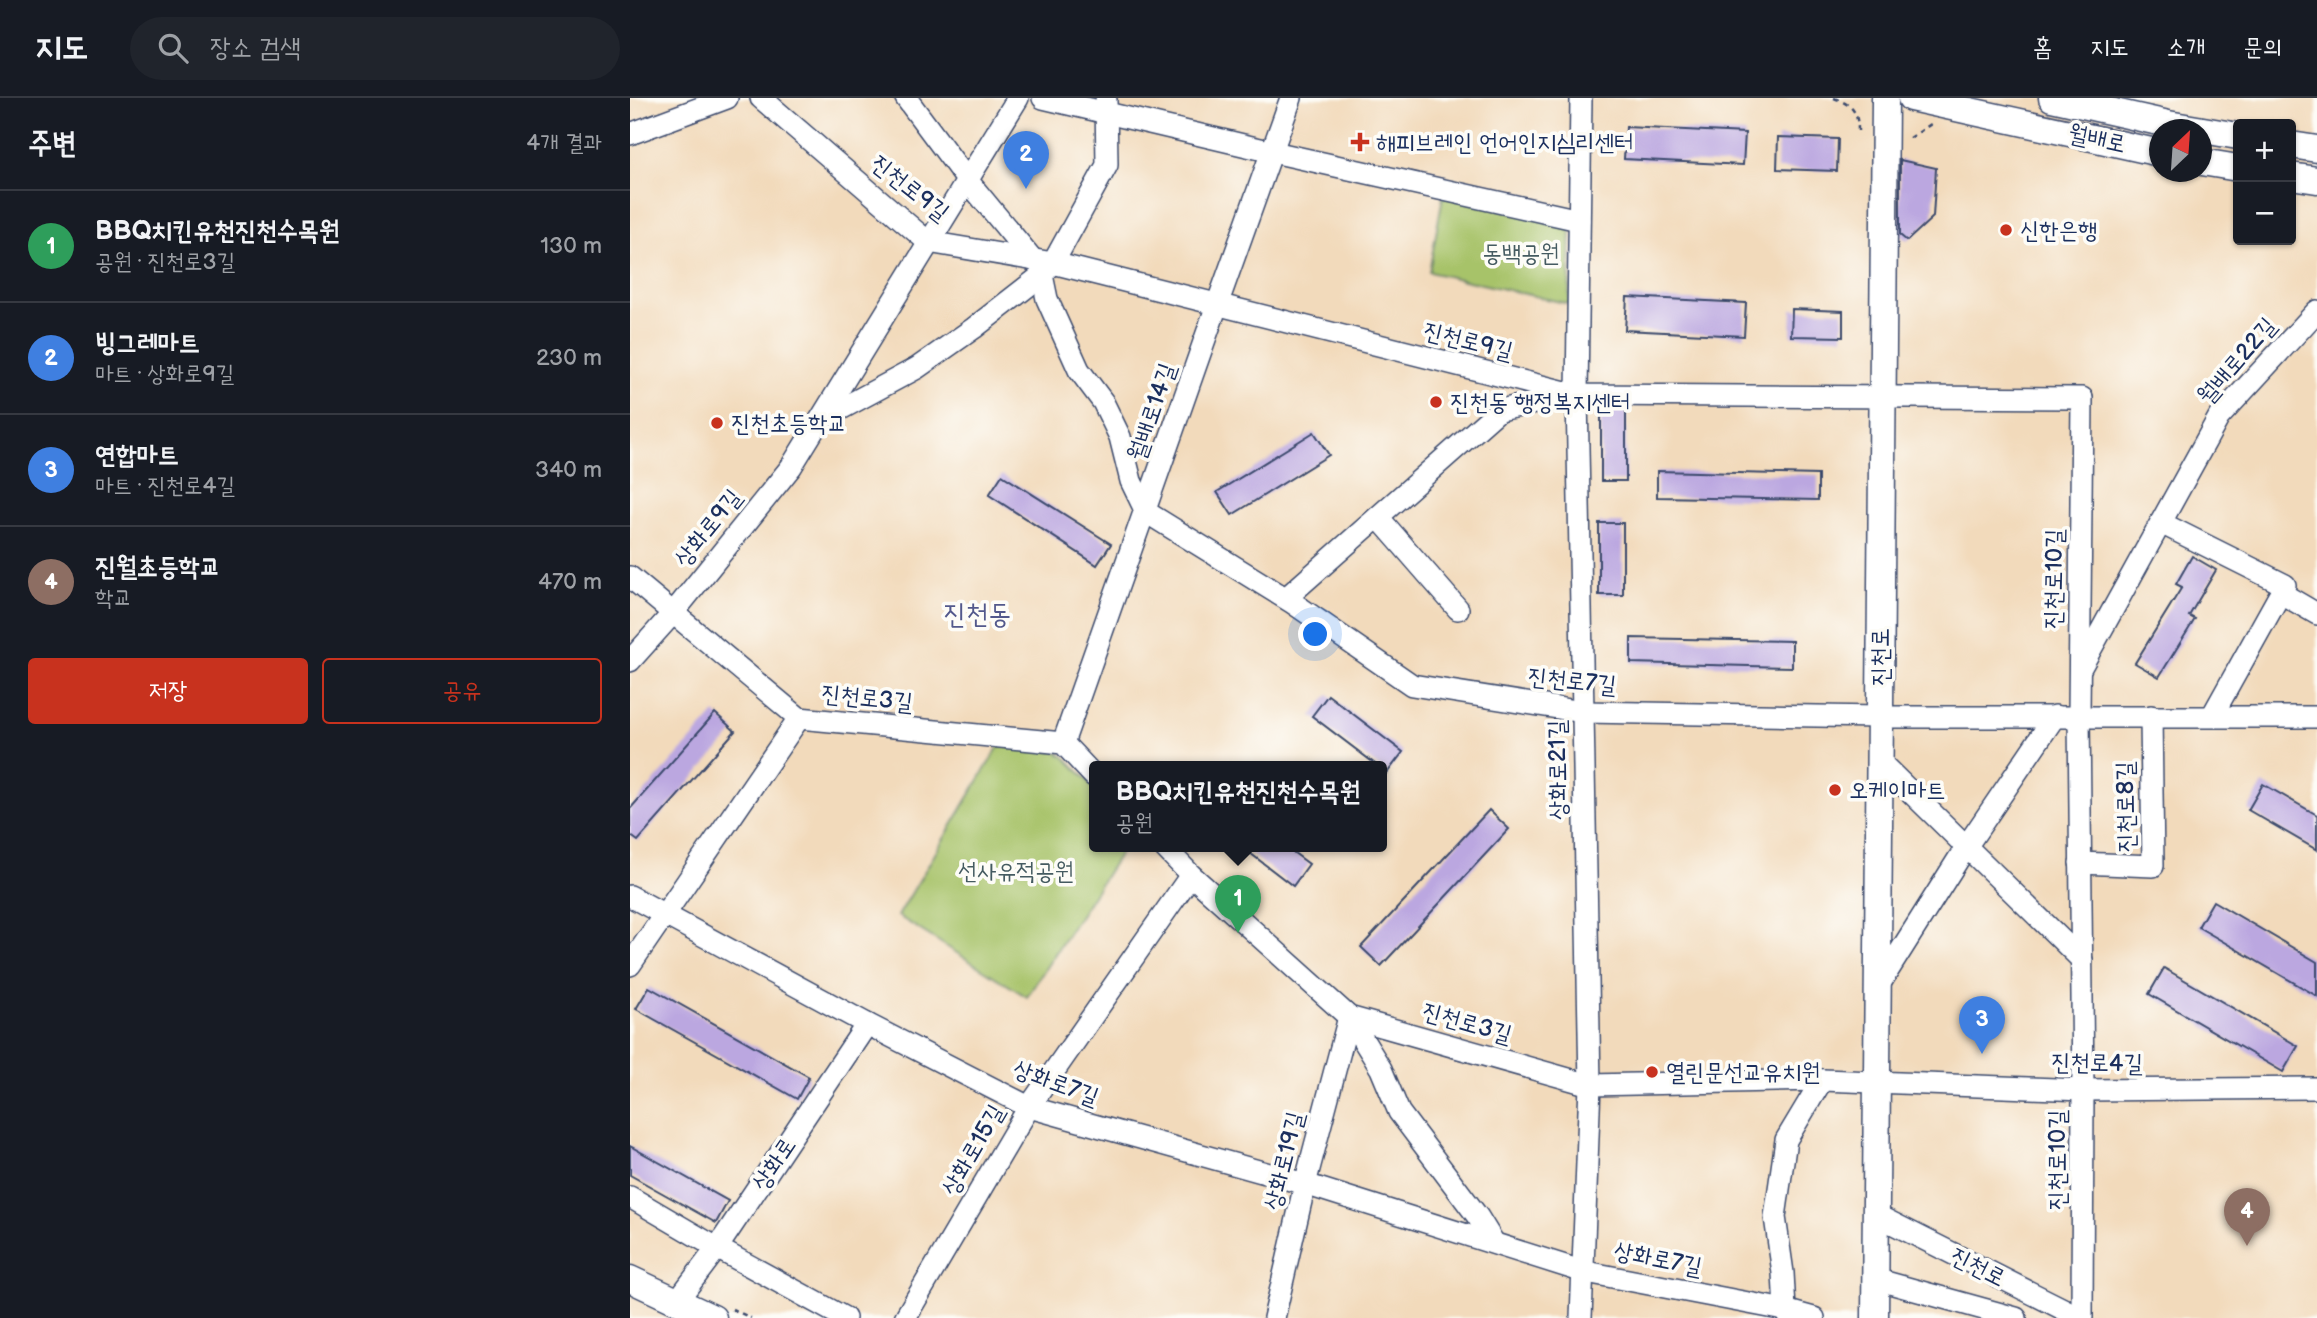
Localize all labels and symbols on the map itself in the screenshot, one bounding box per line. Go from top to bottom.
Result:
street label: 월배로 [2066,119,2128,159]
north arrow [2149,119,2212,182]
place label: 해피브레인 언어인지심리센터 [1376,128,1634,157]
pin: 2 [1003,131,1049,189]
marker: 해피브레인 언어인지심리센터 [1350,132,1370,152]
street label: 진천로9길 [865,149,955,227]
place label: 신한은행 [2020,216,2097,245]
marker: 신한은행 [1998,222,2014,238]
park label: 동백공원 [1482,239,1560,268]
street label: 월배로22길 [2191,312,2283,410]
street label: 진천로9길 [1420,316,1516,366]
street label: 월배로14길 [1122,359,1182,465]
place label: 진천동 행정복지센터 [1450,388,1630,417]
marker: 진천동 행정복지센터 [1428,394,1444,410]
place label: 진천초등학교 [731,409,847,438]
marker: 진천초등학교 [709,415,725,431]
street label: 상화로9길 [668,483,748,573]
street label: 진천로10길 [2039,528,2069,630]
district label: 진천동 [943,598,1011,631]
your location [1298,617,1332,651]
street label: 진천로 [1866,628,1895,686]
street label: 진천로7길 [1526,662,1618,700]
street label: 진천로3길 [820,679,914,717]
street label: 상화로21길 [1543,720,1573,820]
street label: 진천로8길 [2111,761,2141,853]
place label: 오케이마트 [1849,776,1946,805]
marker: 오케이마트 [1827,782,1843,798]
park label: 선사유적공원 [958,857,1074,886]
pin: 1 [1215,875,1261,933]
street label: 진천로3길 [1419,996,1515,1050]
pin: 3 [1959,996,2005,1054]
street label: 진천로4길 [2051,1048,2143,1078]
street label: 상화로7길 [1009,1054,1103,1112]
place label: 열린문선교유치원 [1666,1058,1821,1087]
marker: 열린문선교유치원 [1644,1064,1660,1080]
street label: 상화로15길 [935,1099,1011,1201]
street label: 상화로19길 [1258,1109,1310,1213]
street label: 진천로10길 [2043,1110,2072,1210]
street label: 상화로 [746,1132,802,1196]
pin: 4 [2224,1188,2270,1246]
street label: 상화로7길 [1612,1236,1704,1282]
street label: 진천로 [1946,1241,2010,1293]

